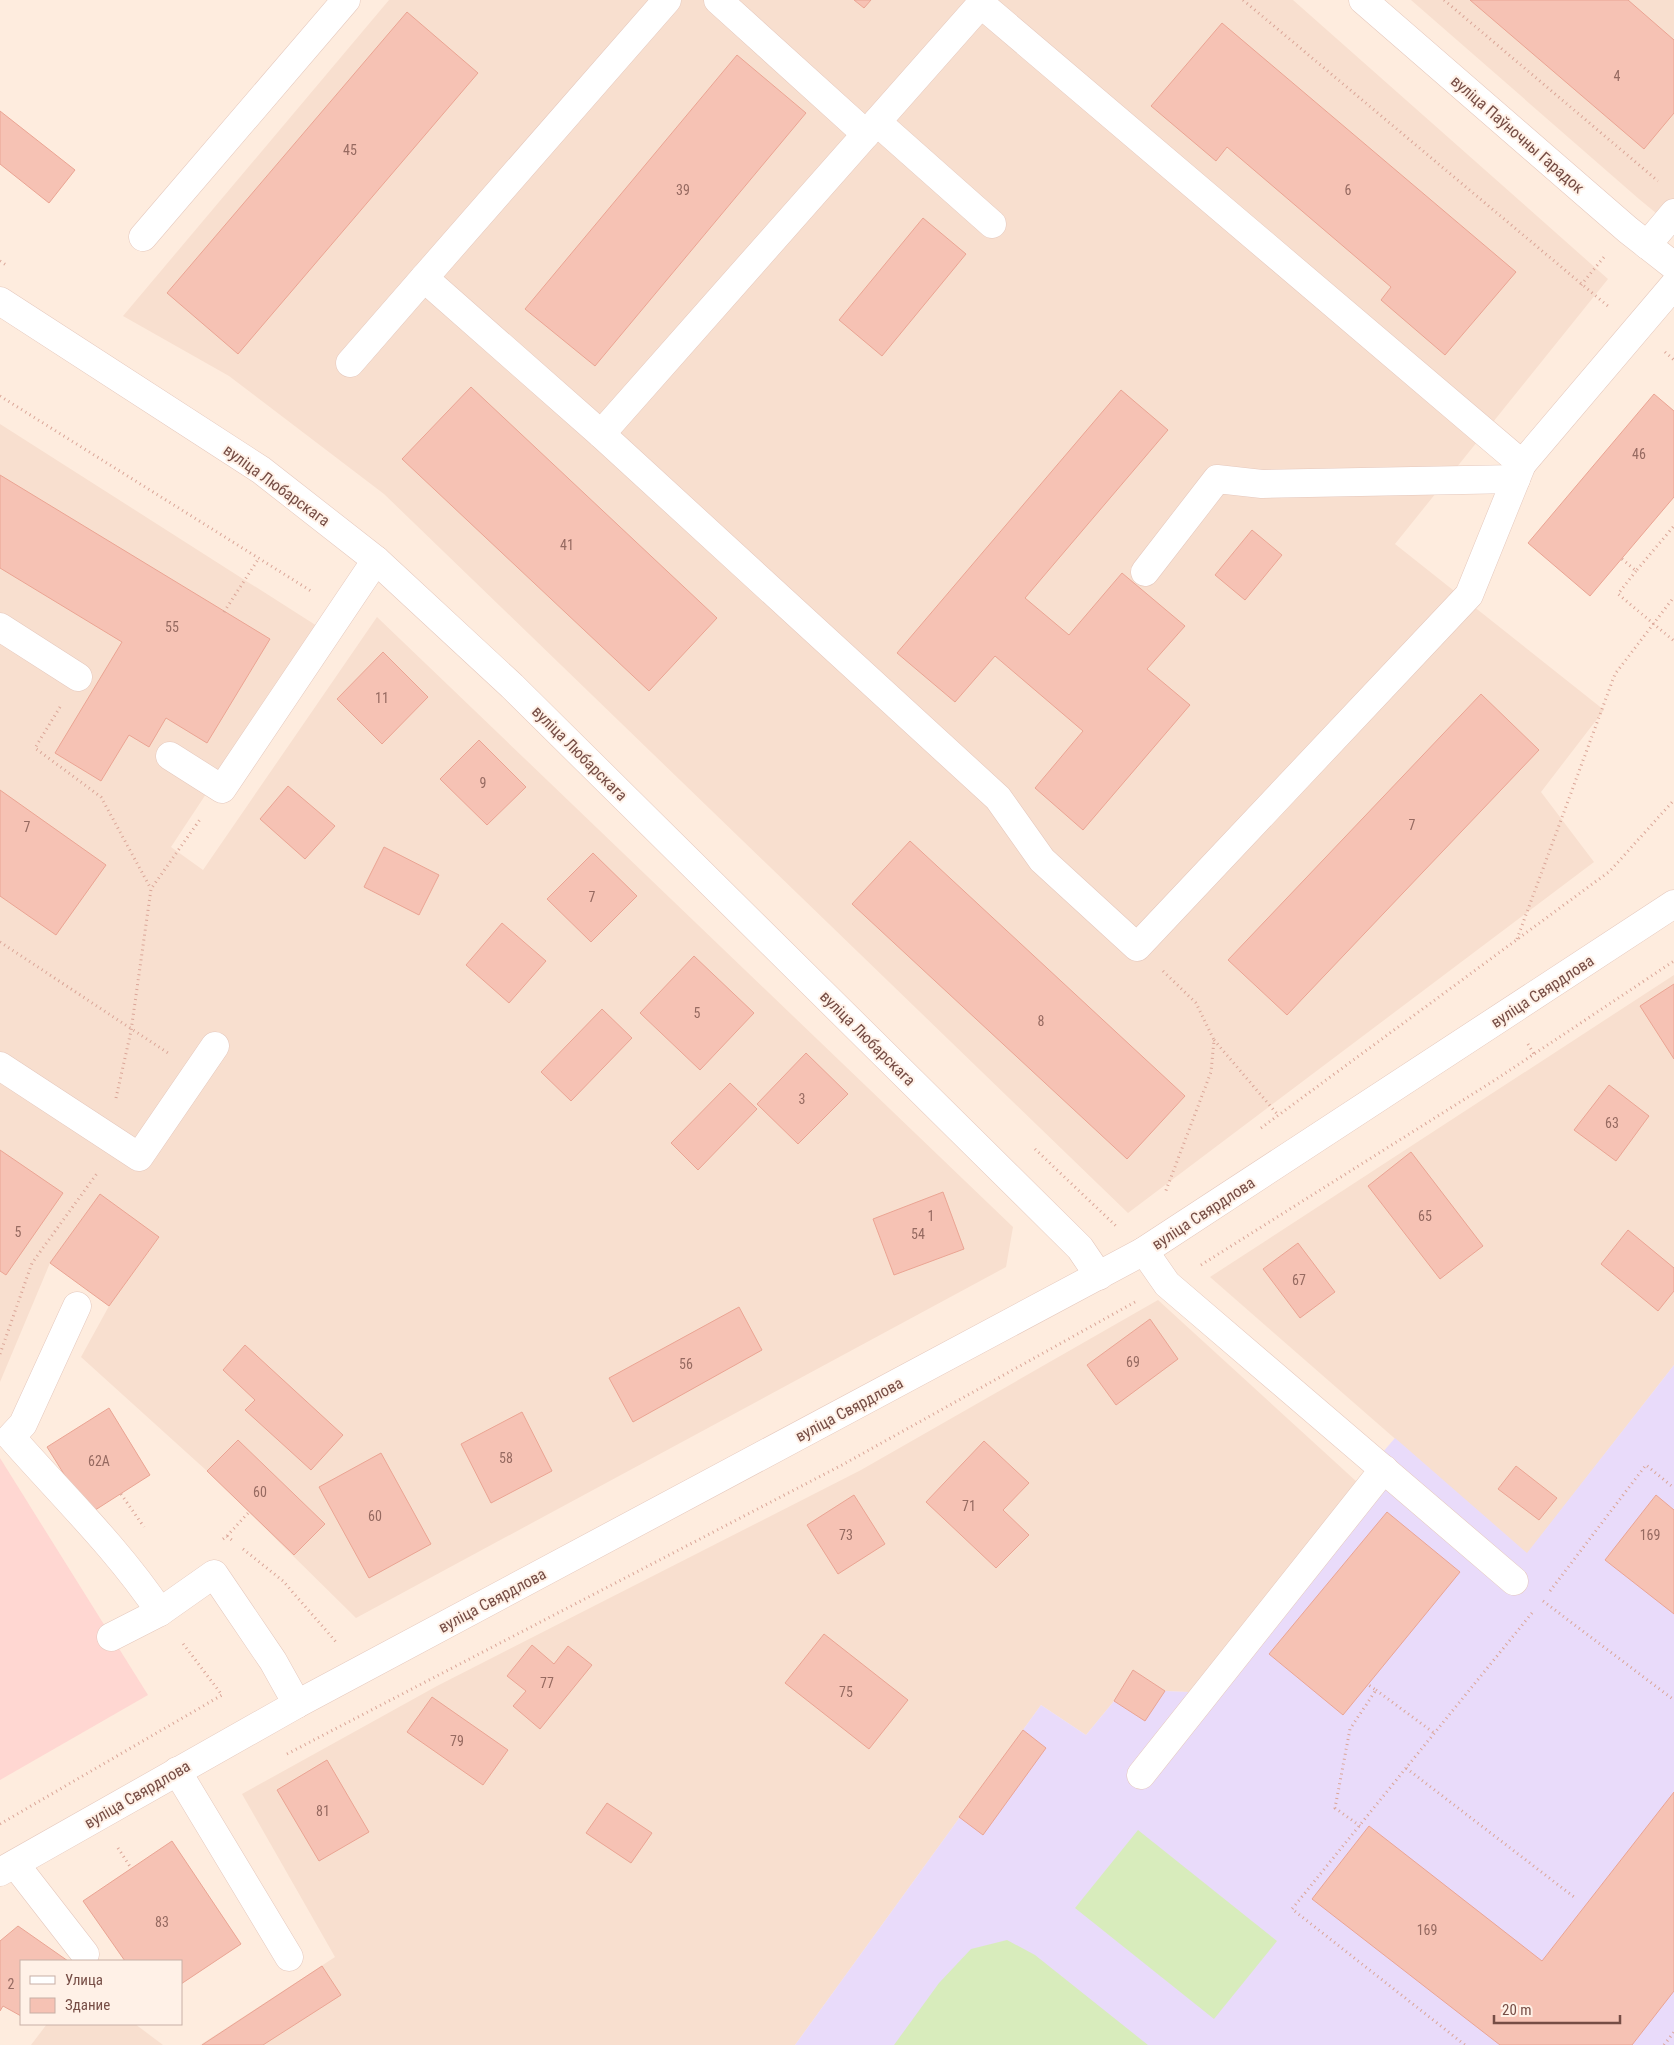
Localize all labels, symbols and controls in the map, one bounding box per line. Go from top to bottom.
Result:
house number: 4 [1614,68,1621,84]
street label: вуліца Паўночны Гарадок [1447,71,1588,198]
house number: 45 [343,142,357,158]
house number: 39 [676,182,690,198]
house number: 6 [1345,182,1352,198]
street label: вуліца Любарскага [220,440,334,530]
house number: 46 [1632,446,1646,462]
house number: 41 [560,537,574,553]
house number: 55 [165,619,179,635]
house number: 11 [375,690,389,706]
street label: вуліца Любарскага [528,702,631,805]
house number: 9 [480,775,486,791]
house number: 7 [1409,817,1416,833]
house number: 7 [24,819,31,835]
house number: 7 [589,889,596,905]
street label: вуліца Свярдлова [1487,951,1597,1032]
street label: вуліца Любарскага [816,987,919,1090]
house number: 5 [694,1005,701,1021]
house number: 8 [1038,1013,1045,1029]
house number: 3 [799,1091,805,1107]
house number: 63 [1605,1115,1619,1131]
street label: вуліца Свярдлова [1148,1173,1258,1254]
house number: 1 [928,1208,934,1224]
house number: 65 [1418,1208,1432,1224]
house number: 5 [15,1224,22,1240]
house number: 54 [911,1226,925,1242]
house number: 67 [1292,1272,1306,1288]
house number: 69 [1126,1354,1140,1370]
house number: 56 [679,1356,693,1372]
street label: вуліца Свярдлова [792,1373,906,1446]
house number: 58 [499,1450,513,1466]
house number: 62А [88,1453,110,1469]
house number: 60 [253,1484,267,1500]
house number: 71 [962,1498,976,1514]
house number: 60 [368,1508,382,1524]
house number: 73 [839,1527,853,1543]
house number: 169 [1640,1527,1660,1543]
street label: вуліца Свярдлова [435,1564,549,1637]
house number: 77 [540,1675,554,1691]
house number: 75 [839,1684,853,1700]
house number: 79 [450,1733,464,1749]
street label: вуліца Свярдлова [81,1756,194,1832]
house number: 81 [316,1803,330,1819]
house number: 83 [155,1914,169,1930]
house number: 169 [1417,1922,1437,1938]
legend [20,1960,182,2025]
text: Улица [65,1971,103,1989]
house number: 2 [8,1976,15,1992]
scale bar [1494,1992,1620,2024]
text: Здание [65,1996,110,2014]
text: 20 m [1502,2001,1532,2019]

